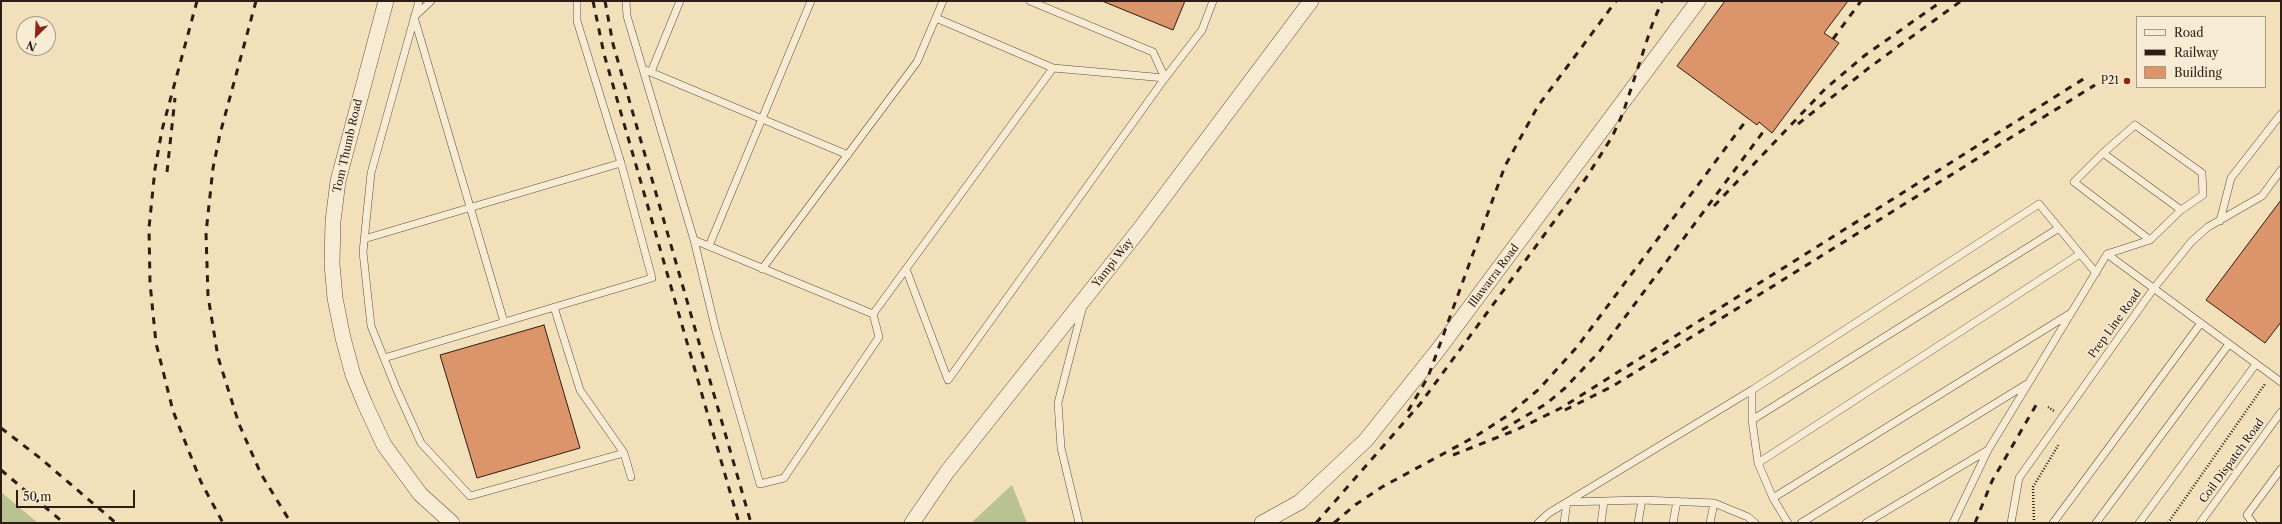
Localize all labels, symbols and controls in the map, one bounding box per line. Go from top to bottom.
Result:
north arrow [16,16,56,56]
legend [2136,16,2266,88]
text: Road [2174,25,2204,40]
text: N [24,38,39,54]
text: Railway [2174,45,2219,60]
text: Building [2174,65,2222,80]
place label: P21 [2101,74,2119,88]
marker: P21 [2122,76,2132,86]
street label: Tom Thumb Road [331,98,365,194]
street label: Yampi Way [1090,236,1136,290]
street label: Illawarra Road [1466,242,1522,310]
street label: Prep Line Road [2086,287,2144,361]
street label: Coil Dispatch Road [2197,416,2267,506]
scale bar [18,482,137,508]
text: 50 m [23,489,52,504]

